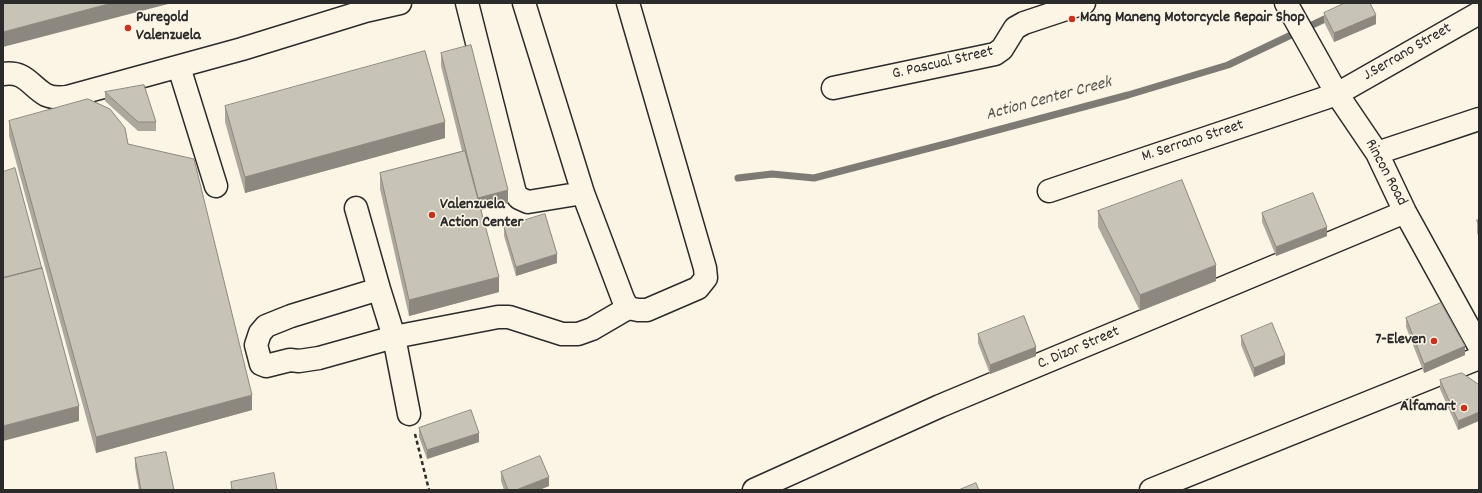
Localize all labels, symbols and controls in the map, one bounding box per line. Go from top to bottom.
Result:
place label: Puregold Valenzuela [136,9,201,47]
place label: Mang Maneng Motorcycle Repair Shop [1080,9,1305,29]
marker: Mang Maneng Motorcycle Repair Shop [1067,14,1077,24]
street label: J.Serrano Street [1360,20,1456,86]
marker: Puregold Valenzuela [123,23,133,33]
street label: G. Pascual Street [891,43,995,85]
water label: Action Center Creek [984,73,1114,127]
street label: M. Serrano Street [1140,116,1246,168]
street label: Rincon Road [1359,136,1411,210]
place label: Valenzuela Action Center [440,196,523,234]
marker: Valenzuela Action Center [427,210,437,220]
street label: C. Dizor Street [1035,323,1123,375]
place label: 7-Eleven [1375,331,1426,351]
marker: 7-Eleven [1429,336,1439,346]
place label: Alfamart [1400,398,1456,418]
marker: Alfamart [1459,403,1469,413]

